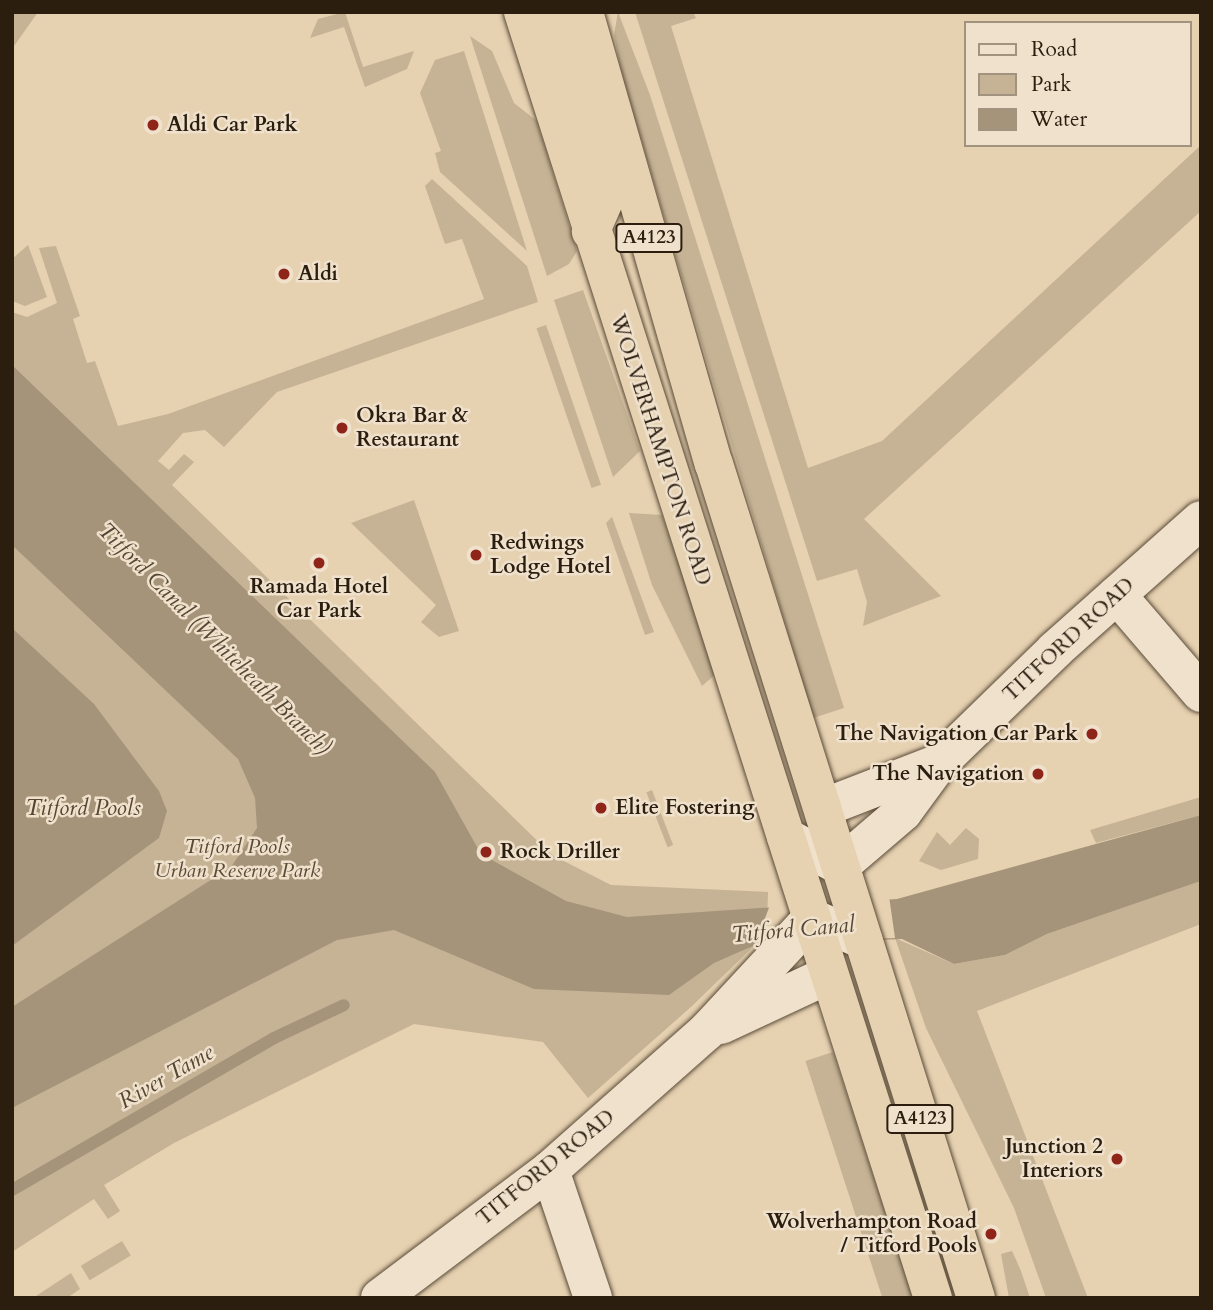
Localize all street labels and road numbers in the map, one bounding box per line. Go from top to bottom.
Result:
road number: A4123 [614,222,684,254]
street label: WOLVERHAMPTON ROAD [604,311,716,589]
street label: TITFORD ROAD [998,573,1140,707]
road number: A4123 [885,1104,955,1134]
street label: TITFORD ROAD [472,1105,620,1231]

